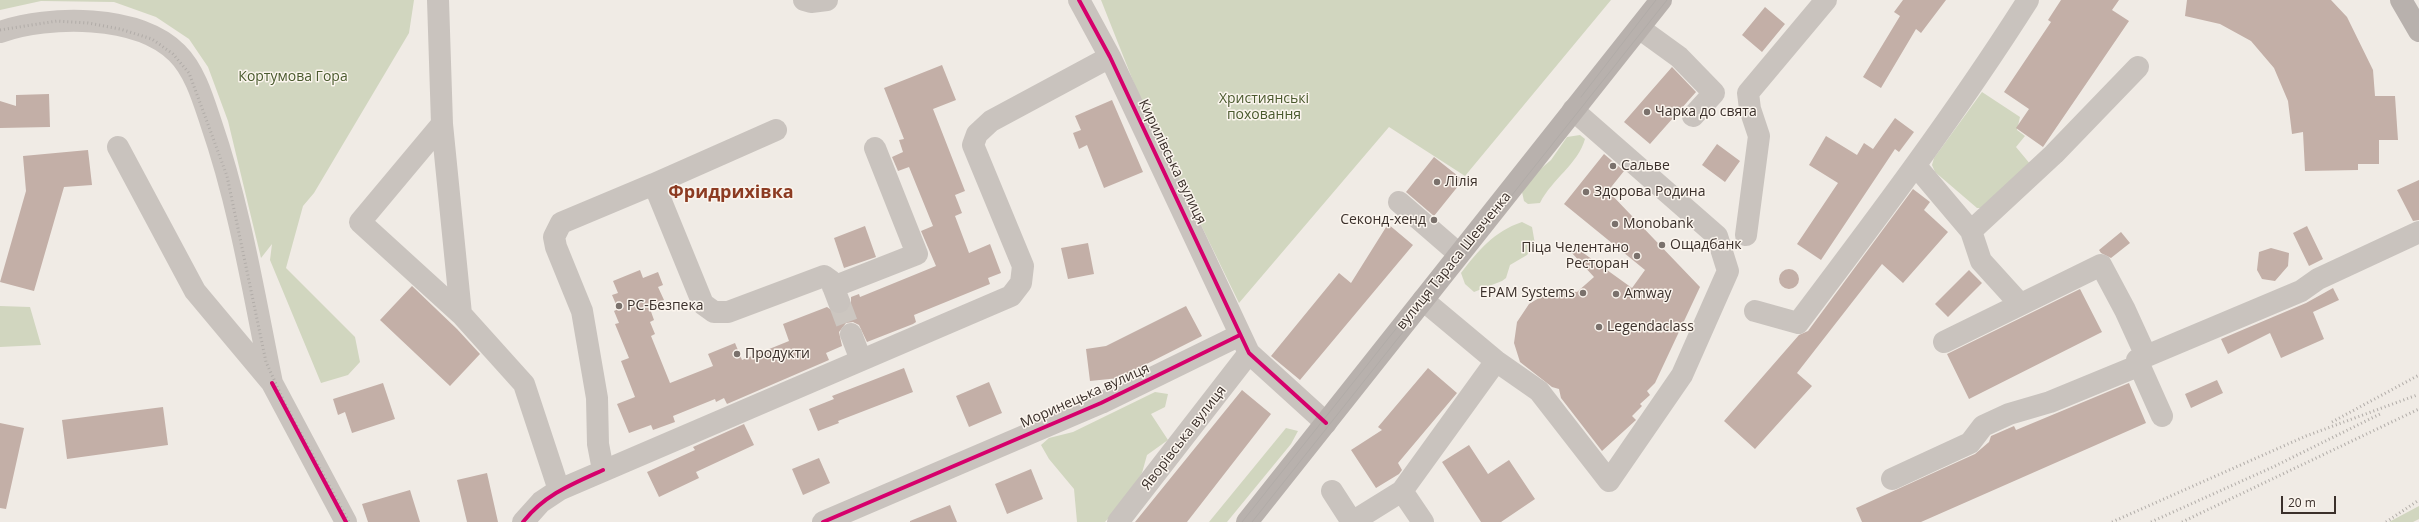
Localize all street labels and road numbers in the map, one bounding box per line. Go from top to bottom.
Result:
street label: Кирилівська вулиця [1135,97,1209,227]
street label: вулиця Тараса Шевченка [1393,189,1515,333]
street label: Моринецька вулиця [1018,360,1152,432]
street label: Яворівська вулиця [1138,383,1230,493]

